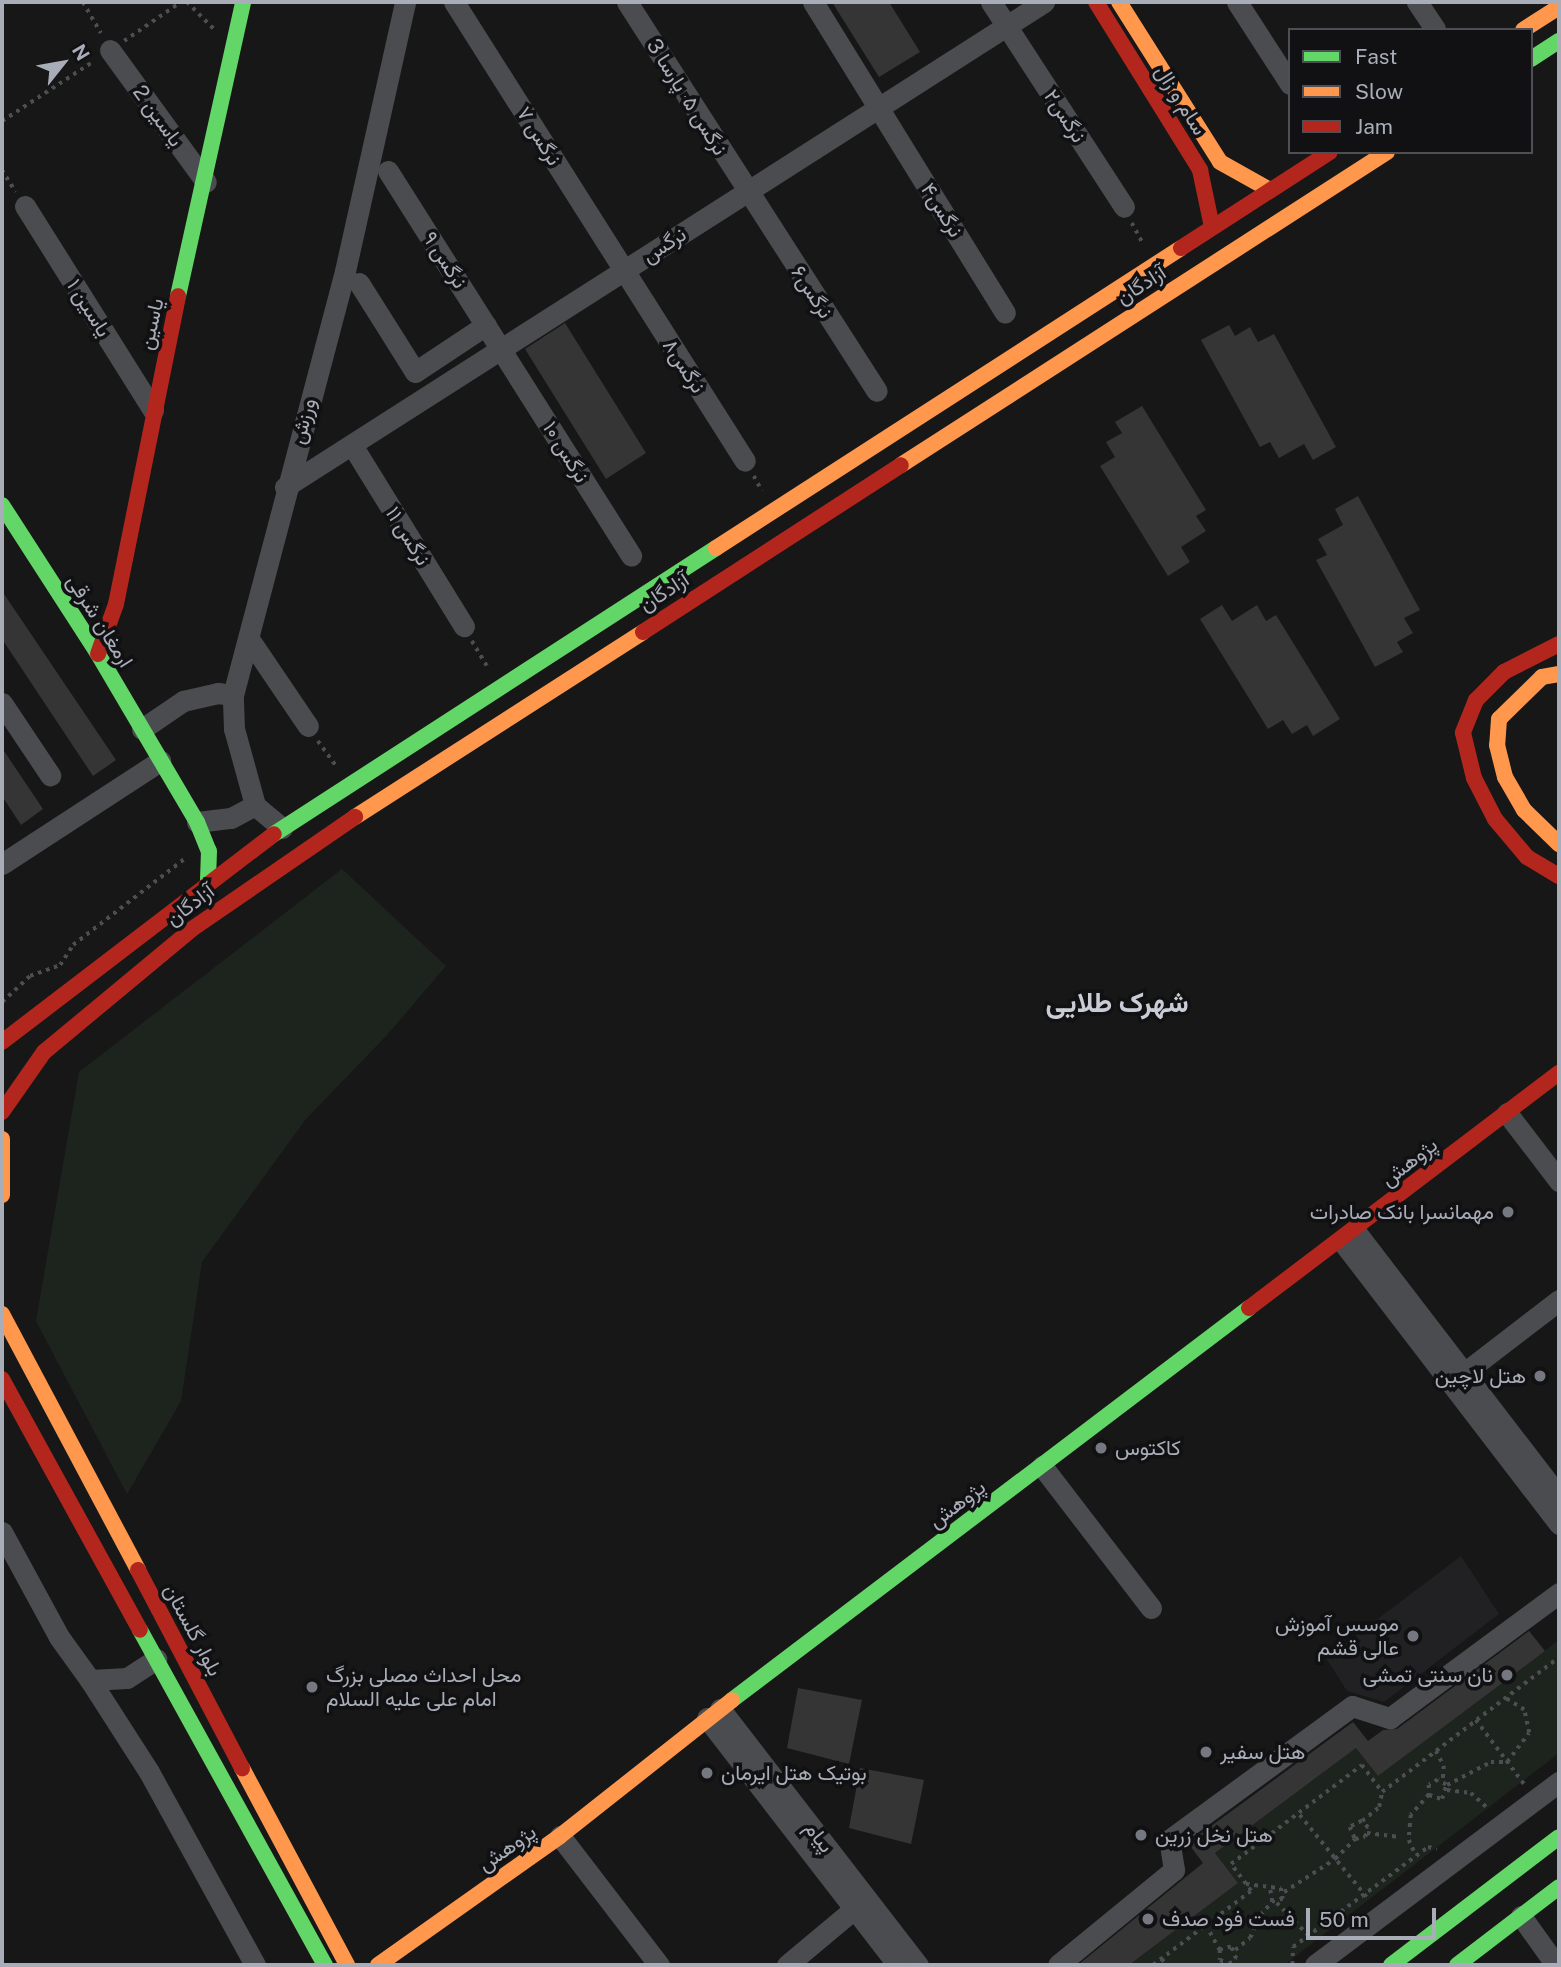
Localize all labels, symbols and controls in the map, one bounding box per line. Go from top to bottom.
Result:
north arrow [28,28,98,98]
legend [1288,28,1533,154]
street label: نرگس ۵- پارسا 3 [640,33,734,161]
text: N [68,40,94,64]
text: Fast [1355,44,1397,69]
street label: سام و زال [1150,60,1212,140]
text: Slow [1355,79,1403,104]
street label: یاسین 2 [127,80,189,152]
street label: نرگس۲ [1039,85,1091,147]
street label: نرگس ۷ [511,102,567,170]
text: Jam [1355,114,1393,139]
street label: نرگس۴ [916,178,968,242]
street label: نرگس [637,222,691,268]
street label: نرگس ۹ [417,227,473,293]
street label: آزادگان [1111,260,1171,310]
street label: نرگس۶ [786,261,838,323]
street label: یاسین ۱ [62,275,116,341]
street label: یاسین [133,296,169,352]
street label: نرگس۸ [657,334,711,398]
street label: ورزش [285,395,321,447]
street label: نرگس ۱۰ [537,417,595,487]
street label: نرگس ۱۱ [380,502,436,570]
street label: آزادگان [634,567,694,617]
street label: ارمغان شرقی [62,570,138,672]
street label: آزادگان [161,879,219,931]
district label: شهرک طلایی [1045,985,1189,1019]
street label: پژوهش [1376,1132,1442,1192]
place label: مهمانسرا بانک صادرات [1310,1199,1494,1225]
marker: مهمانسرا بانک صادرات [1500,1204,1516,1220]
place label: هتل لاچین [1435,1363,1526,1389]
marker: هتل لاچین [1532,1368,1548,1384]
place label: کاکتوس [1115,1435,1181,1461]
marker: کاکتوس [1093,1440,1109,1456]
street label: پژوهش [923,1474,991,1534]
street label: بلوار گلستان [158,1580,228,1680]
place label: موسس آموزش عالی قشم [1275,1611,1399,1661]
marker: موسس آموزش عالی قشم [1405,1628,1421,1644]
place label: محل احداث مصلی بزرگ امام علی علیه السلام [326,1662,521,1712]
place label: نان سنتی تمشی [1362,1662,1493,1688]
marker: نان سنتی تمشی [1499,1667,1515,1683]
marker: محل احداث مصلی بزرگ امام علی علیه السلام [304,1679,320,1695]
place label: هتل سفیر [1220,1739,1305,1765]
marker: هتل سفیر [1198,1744,1214,1760]
place label: بوتیک هتل ایرمان [721,1760,867,1786]
marker: بوتیک هتل ایرمان [699,1765,715,1781]
street label: پیام [799,1816,839,1858]
street label: پژوهش [473,1819,541,1877]
place label: هتل نخل زرین [1155,1822,1273,1848]
marker: هتل نخل زرین [1133,1827,1149,1843]
scale bar [1309,1894,1438,1938]
place label: فست فود صدف [1162,1906,1295,1932]
text: 50 m [1319,1907,1369,1932]
marker: فست فود صدف [1140,1911,1156,1927]

